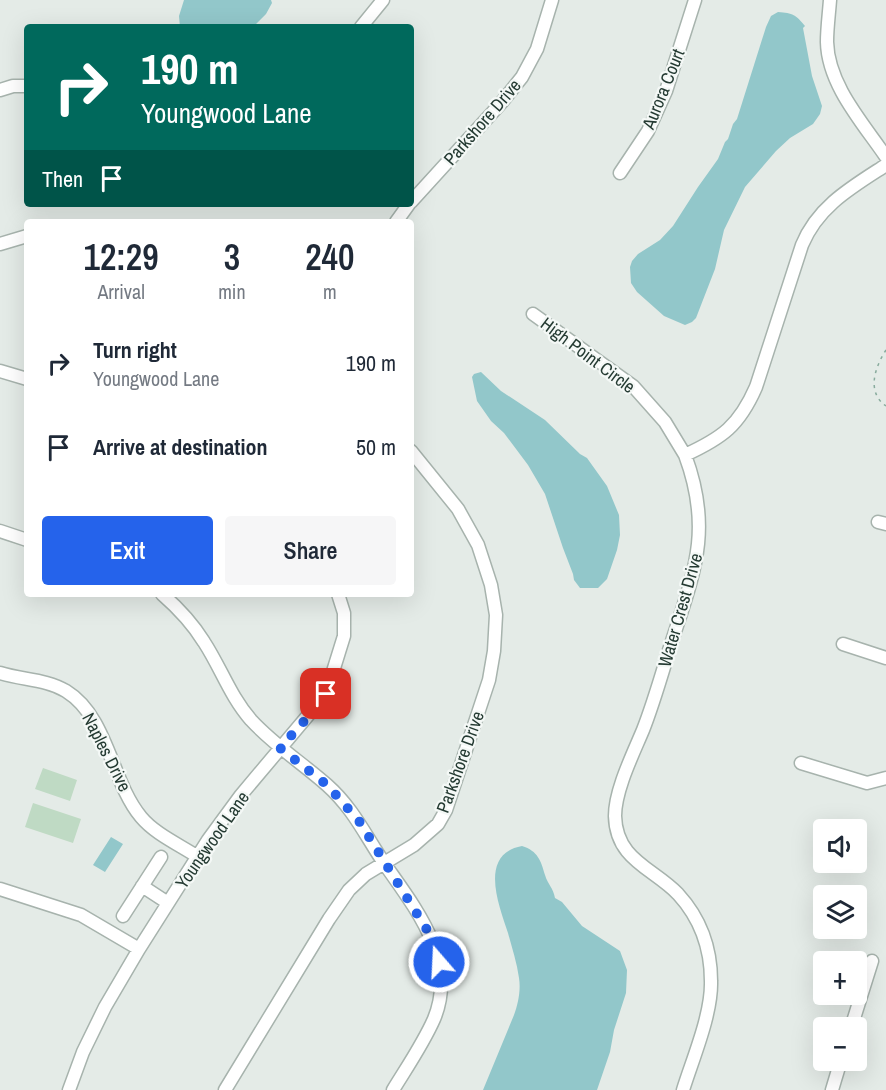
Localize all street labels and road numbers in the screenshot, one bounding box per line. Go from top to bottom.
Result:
street label: Aurora Court [635,45,690,134]
street label: Parkshore Drive [438,74,526,170]
street label: High Point Circle [536,311,640,399]
street label: Water Crest Drive [652,550,708,670]
street label: Naples Drive [76,708,138,796]
street label: Parkshore Drive [430,708,490,816]
street label: Youngwood Lane [169,786,255,894]

